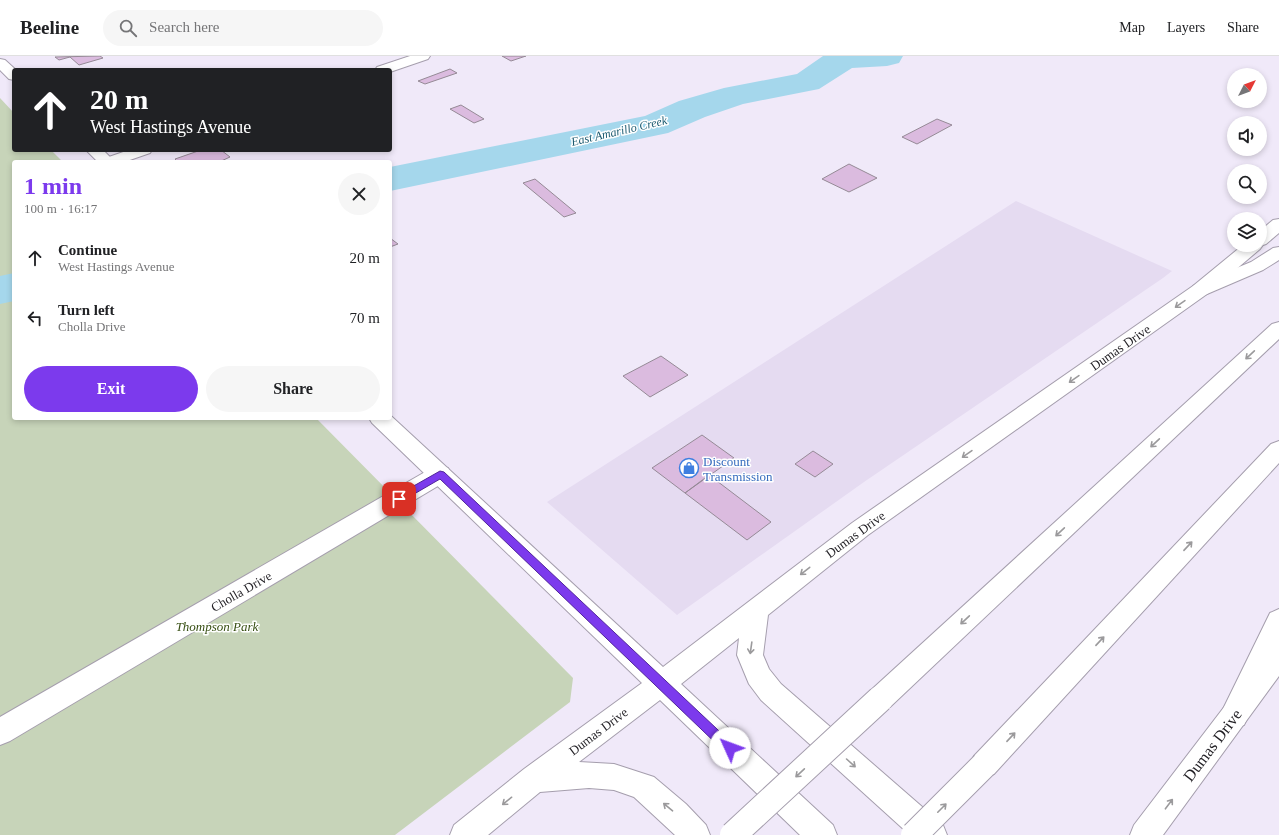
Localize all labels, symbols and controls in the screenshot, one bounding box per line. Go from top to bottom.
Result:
search box [103,10,383,46]
text: Beeline [20,17,79,38]
icon: search [117,17,139,39]
text: Search here [149,19,219,35]
text: Map [1119,20,1145,35]
text: Layers [1167,20,1205,35]
text: Share [1227,20,1259,35]
north arrow [1227,68,1267,108]
map controls [1227,68,1267,252]
icon: ahead [24,84,76,136]
text: 20 m [90,84,148,115]
water label: East Amarillo Creek [569,113,669,149]
button: sound [1227,116,1267,156]
text: West Hastings Avenue [90,117,251,137]
button: search [1227,164,1267,204]
text: 1 min [24,173,82,199]
button: close [338,173,380,215]
text: 100 m · 16:17 [24,201,97,216]
button: layers [1227,212,1267,252]
text: Continue [58,242,117,258]
icon: ahead [24,247,46,269]
text: 20 m [350,250,380,266]
text: West Hastings Avenue [58,259,174,274]
one-way arrow [1175,300,1186,308]
text: Turn left [58,302,115,318]
icon: left [24,307,46,329]
text: 70 m [350,310,380,326]
text: Cholla Drive [58,319,126,334]
street label: Dumas Drive [1087,321,1153,374]
one-way arrow [1246,350,1256,359]
button: Exit [24,366,198,412]
button: Share [206,366,380,412]
one-way arrow [1069,375,1080,383]
one-way arrow [1150,439,1160,448]
one-way arrow [962,450,973,458]
place label: Discount Transmission [703,454,773,484]
shop icon: Discount Transmission [678,457,700,479]
pin [382,482,416,516]
icon: arrive [388,488,410,510]
street label: Dumas Drive [823,508,888,561]
one-way arrow [1055,527,1065,537]
one-way arrow [1183,542,1192,552]
one-way arrow [800,567,811,575]
street label: Cholla Drive [208,568,274,615]
one-way arrow [960,616,970,625]
park label: Thompson Park [176,619,259,634]
one-way arrow [1095,636,1104,647]
one-way arrow [747,641,755,654]
street label: Dumas Drive [566,704,631,758]
street label: Dumas Drive [1180,706,1245,785]
position arrow [709,727,751,769]
one-way arrow [1006,732,1015,742]
one-way arrow [846,759,856,768]
one-way arrow [796,768,806,777]
one-way arrow [502,796,513,805]
one-way arrow [1164,798,1173,809]
one-way arrow [662,803,673,812]
one-way arrow [937,803,947,812]

